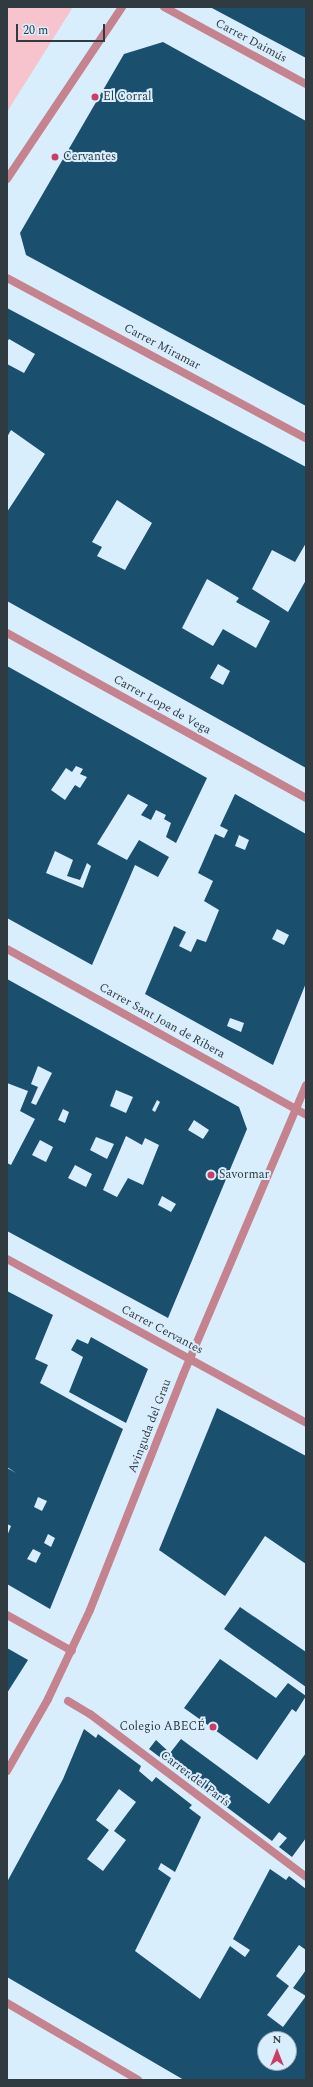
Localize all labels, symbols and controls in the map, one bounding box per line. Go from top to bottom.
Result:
scale bar [18,16,107,42]
street label: Carrer Daimús [213,16,289,66]
text: 20 m [23,21,48,40]
place label: El Corral [103,90,152,104]
marker: El Corral [90,92,100,102]
place label: Cervantes [63,150,116,164]
marker: Cervantes [50,152,60,162]
street label: Carrer Miramar [121,321,203,373]
street label: Carrer Lope de Vega [111,672,213,738]
street label: Carrer Sant Joan de Ribera [97,980,227,1062]
place label: Savormar [219,1168,269,1182]
marker: Savormar [206,1170,216,1180]
street label: Carrer Cervantes [119,1302,205,1358]
street label: Avinguda del Grau [125,1377,175,1475]
place label: Colegio ABECÉ [119,1720,205,1734]
marker: Colegio ABECÉ [208,1722,218,1732]
street label: Carrer del París [157,1748,233,1810]
north arrow [257,2031,297,2071]
text: N [273,2031,281,2048]

